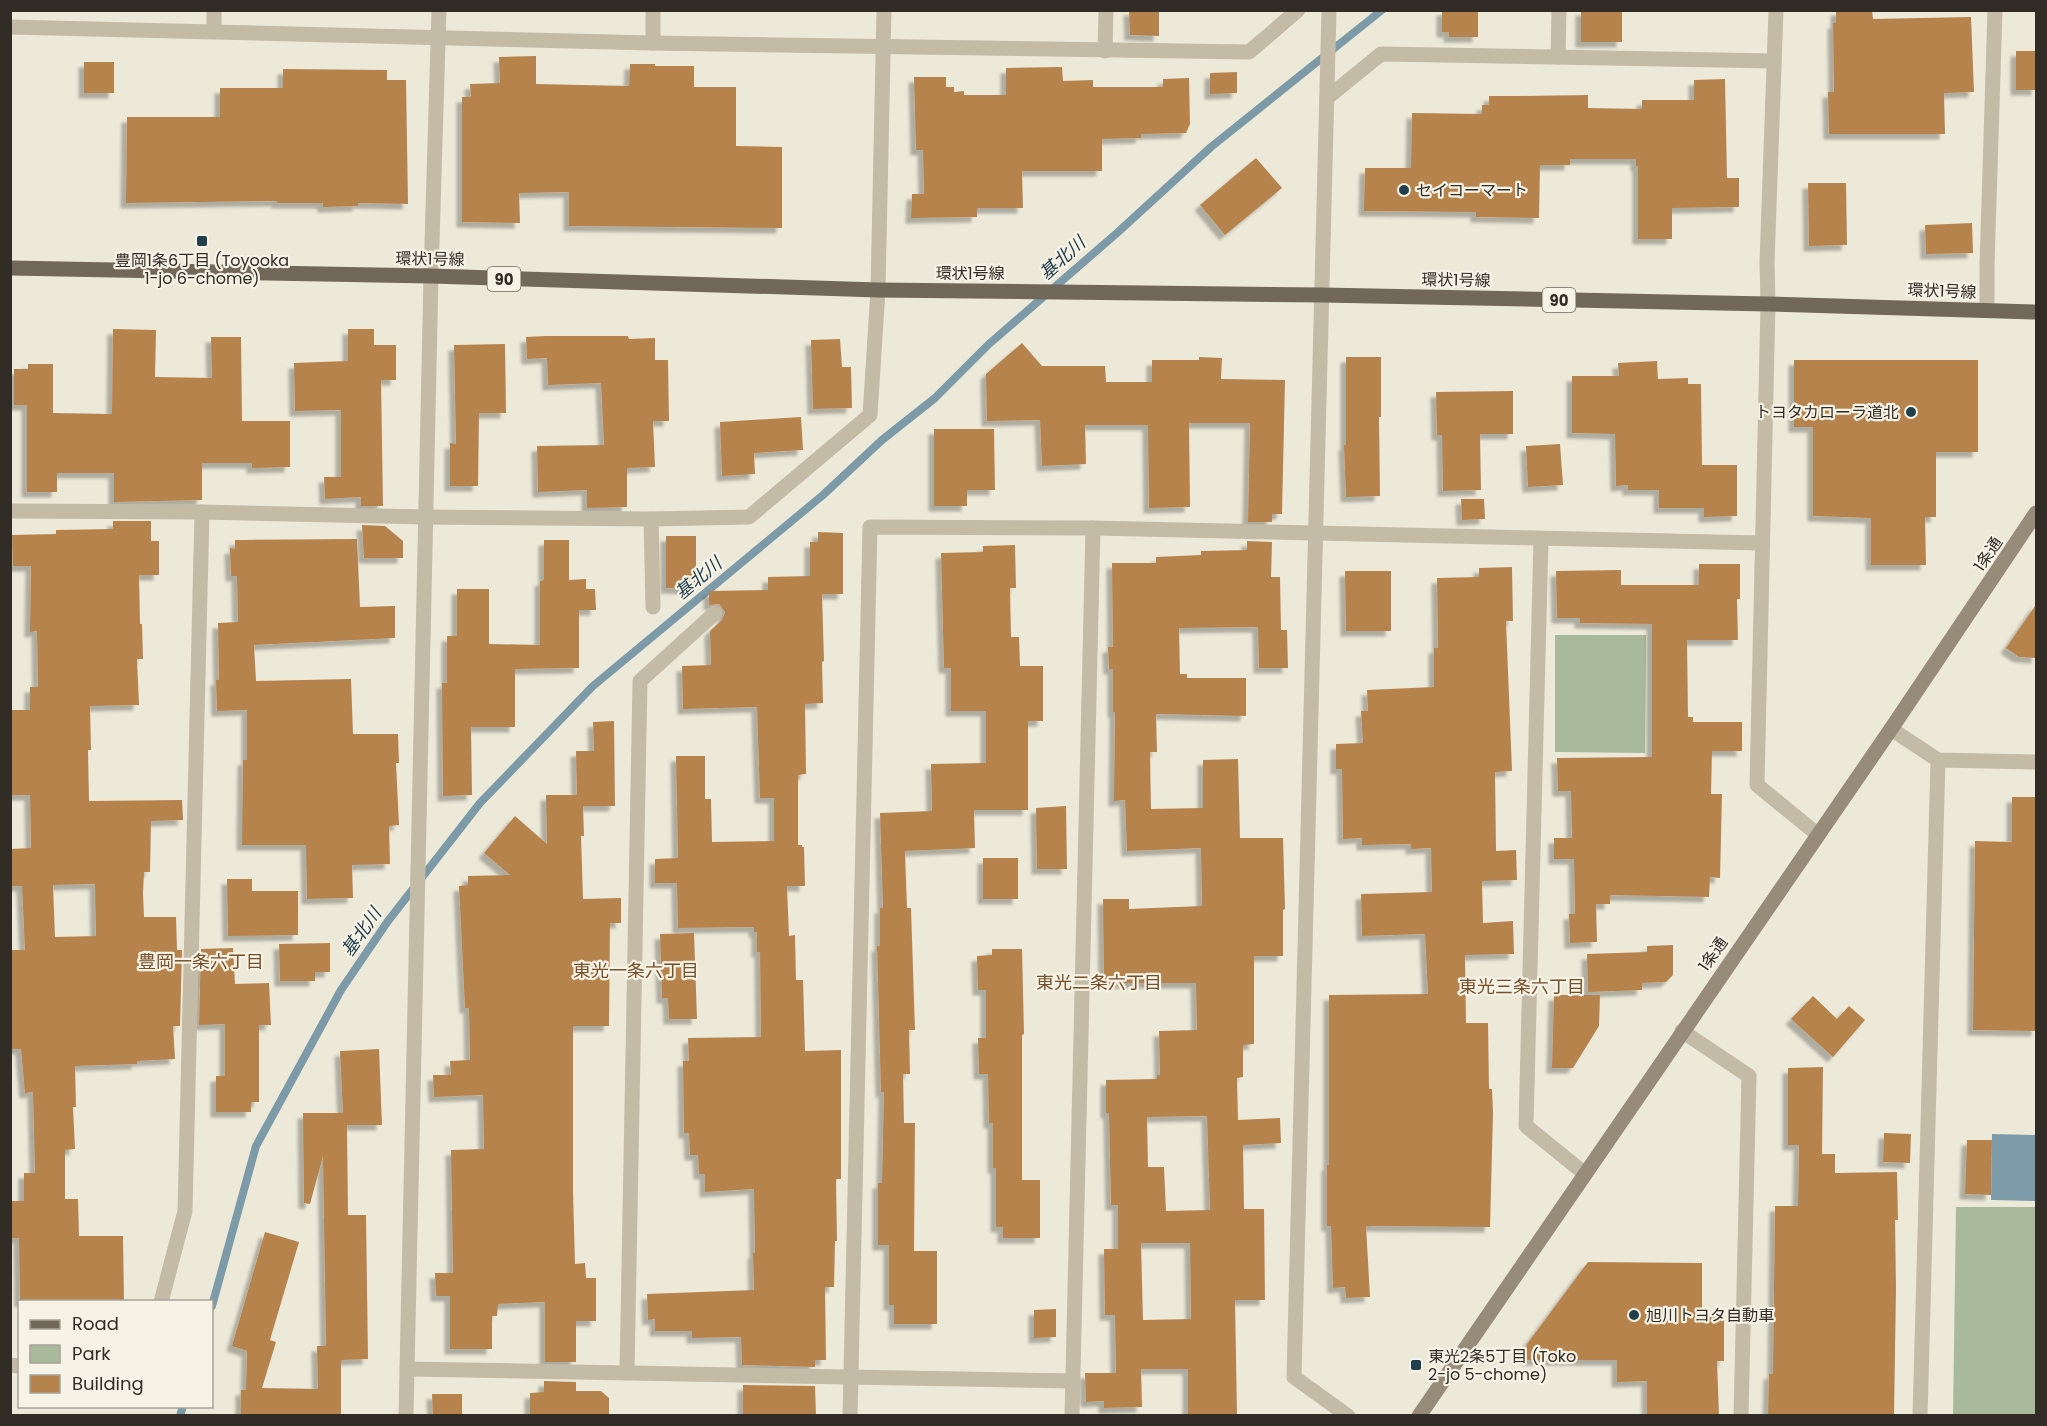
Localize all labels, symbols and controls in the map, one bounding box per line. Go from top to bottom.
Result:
place label: セイコーマート [1416,179,1528,202]
marker: セイコーマート [1397,183,1411,197]
water label: 基北川 [1034,229,1092,285]
marker: 豊岡1条6丁目 (Toyooka 1-jo 6-chome) [195,234,209,248]
street label: 環状1号線 [395,247,465,271]
place label: 豊岡1条6丁目 (Toyooka 1-jo 6-chome) [115,249,289,290]
street label: 環状1号線 [935,262,1005,285]
road number: 90 [488,267,520,291]
street label: 環状1号線 [1421,268,1491,292]
street label: 環状1号線 [1907,278,1977,304]
road number: 90 [1542,288,1576,312]
place label: トヨタカローラ道北 [1755,401,1899,424]
marker: トヨタカローラ道北 [1904,405,1918,419]
street label: 1条通 [1968,532,2008,576]
water label: 基北川 [669,550,728,605]
water label: 基北川 [335,901,388,961]
street label: 1条通 [1693,932,1733,976]
district label: 豊岡一条六丁目 [138,949,264,974]
district label: 東光一条六丁目 [573,958,699,983]
district label: 東光二条六丁目 [1036,970,1162,995]
district label: 東光三条六丁目 [1459,974,1585,999]
legend [18,1300,213,1408]
place label: 旭川トヨタ自動車 [1646,1304,1774,1327]
marker: 旭川トヨタ自動車 [1627,1308,1641,1322]
text: Road [72,1311,119,1336]
text: Park [72,1341,111,1366]
place label: 東光2条5丁目 (Toko 2-jo 5-chome) [1428,1345,1576,1386]
marker: 東光2条5丁目 (Toko 2-jo 5-chome) [1409,1358,1423,1372]
text: Building [72,1371,144,1396]

